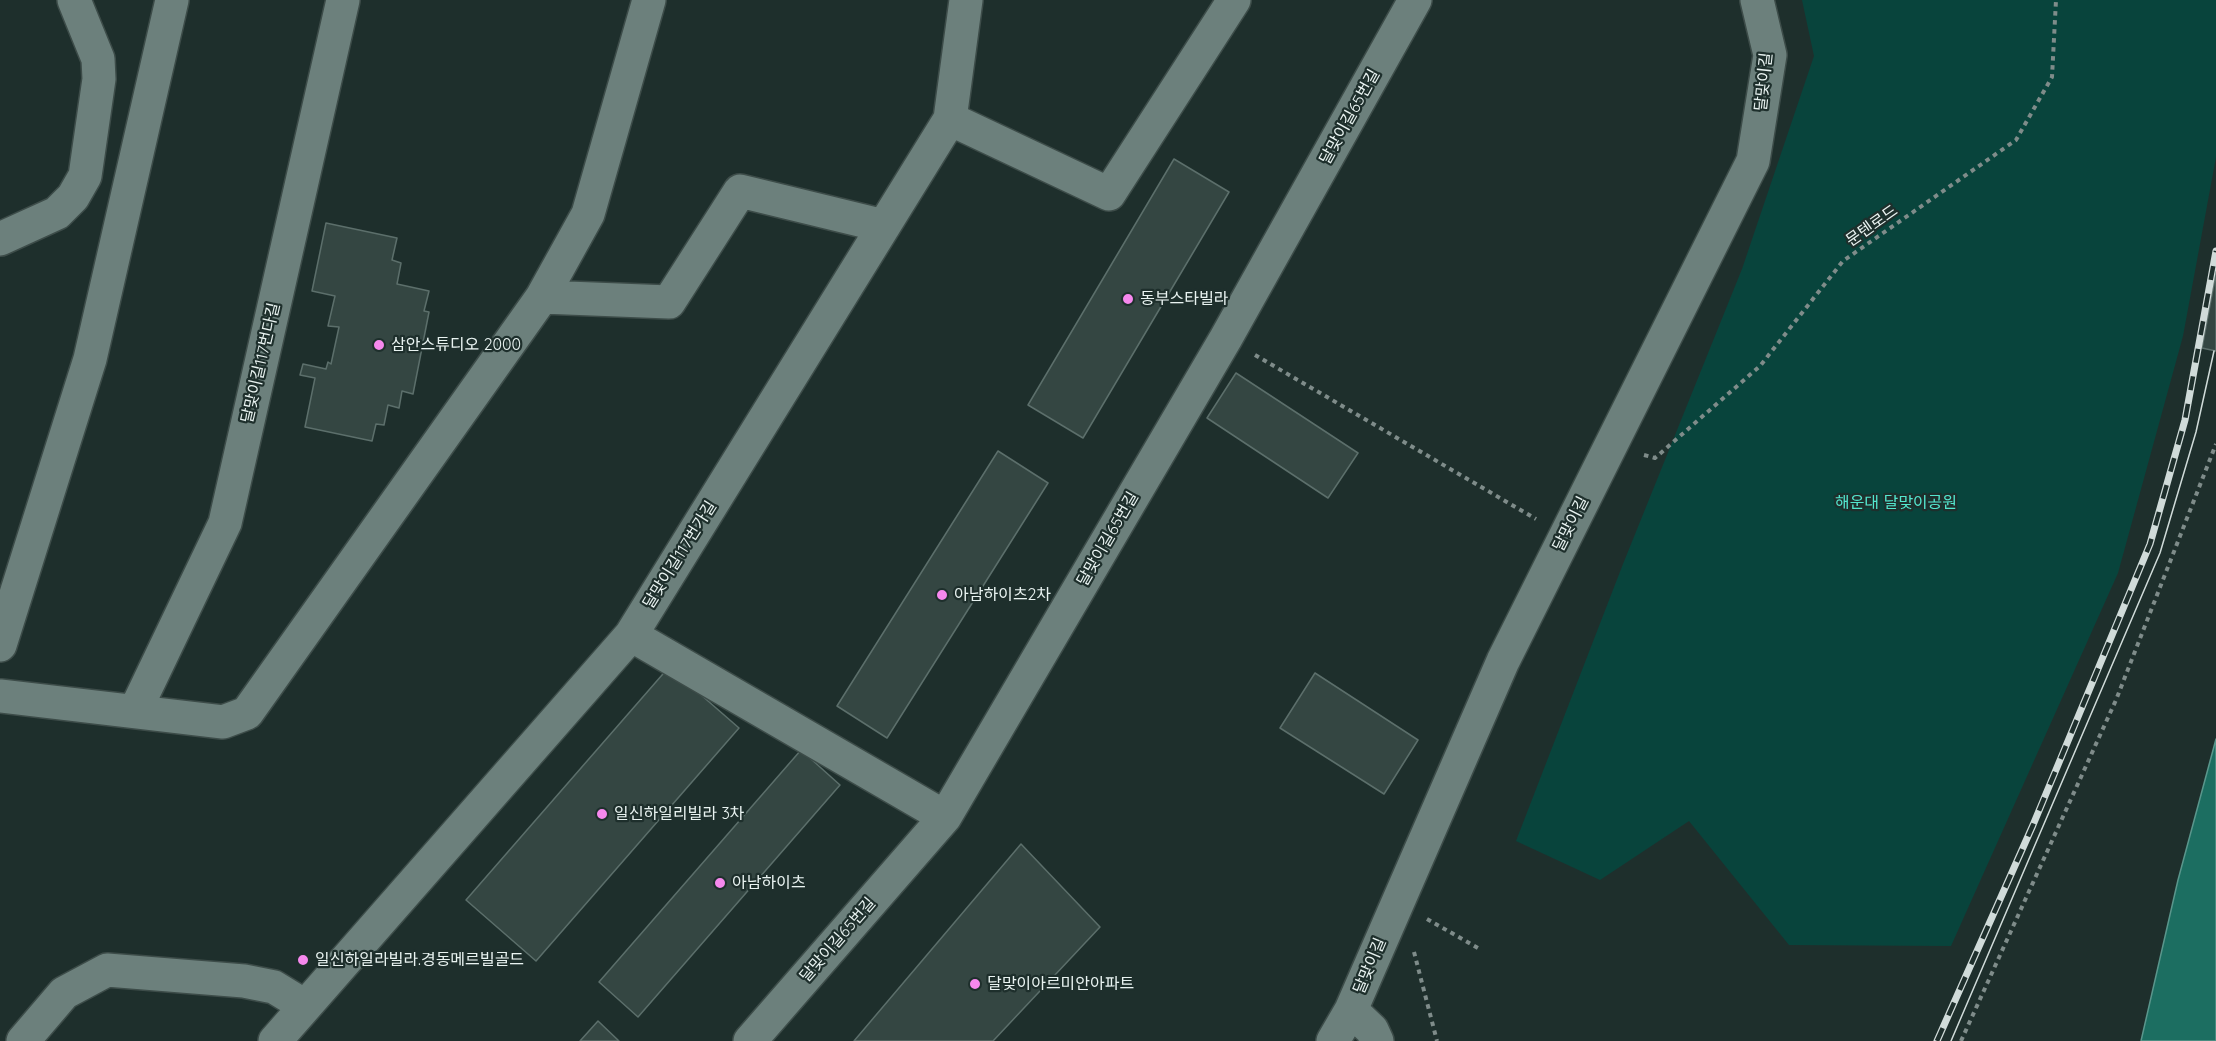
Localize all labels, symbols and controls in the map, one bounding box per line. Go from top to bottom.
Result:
street label: 달맞이길 [1751,52,1777,112]
street label: 달맞이길65번길 [1316,66,1384,168]
street label: 문텐로드 [1842,201,1902,251]
place label: 동부스타빌라 [1140,289,1228,309]
marker: 동부스타빌라 [1121,292,1135,306]
street label: 달맞이길117번다길 [238,301,284,425]
place label: 삼안스튜디오 2000 [391,335,521,355]
marker: 삼안스튜디오 2000 [372,338,386,352]
street label: 달맞이길65번길 [1073,488,1143,590]
street label: 달맞이길 [1549,493,1593,555]
park label: 해운대 달맞이공원 [1835,493,1957,513]
street label: 달맞이길117번가길 [639,498,721,612]
place label: 아남하이츠2차 [954,585,1051,605]
marker: 아남하이츠2차 [935,588,949,602]
place label: 일신하일리빌라 3차 [614,804,745,824]
marker: 일신하일리빌라 3차 [595,807,609,821]
place label: 아남하이츠 [732,873,806,893]
marker: 아남하이츠 [713,876,727,890]
street label: 달맞이길65번길 [796,894,880,986]
street label: 달맞이길 [1350,935,1390,997]
place label: 일신하일라빌라.경동메르빌골드 [315,950,524,970]
marker: 일신하일라빌라.경동메르빌골드 [296,953,310,967]
place label: 달맞이아르미안아파트 [987,974,1134,994]
marker: 달맞이아르미안아파트 [968,977,982,991]

